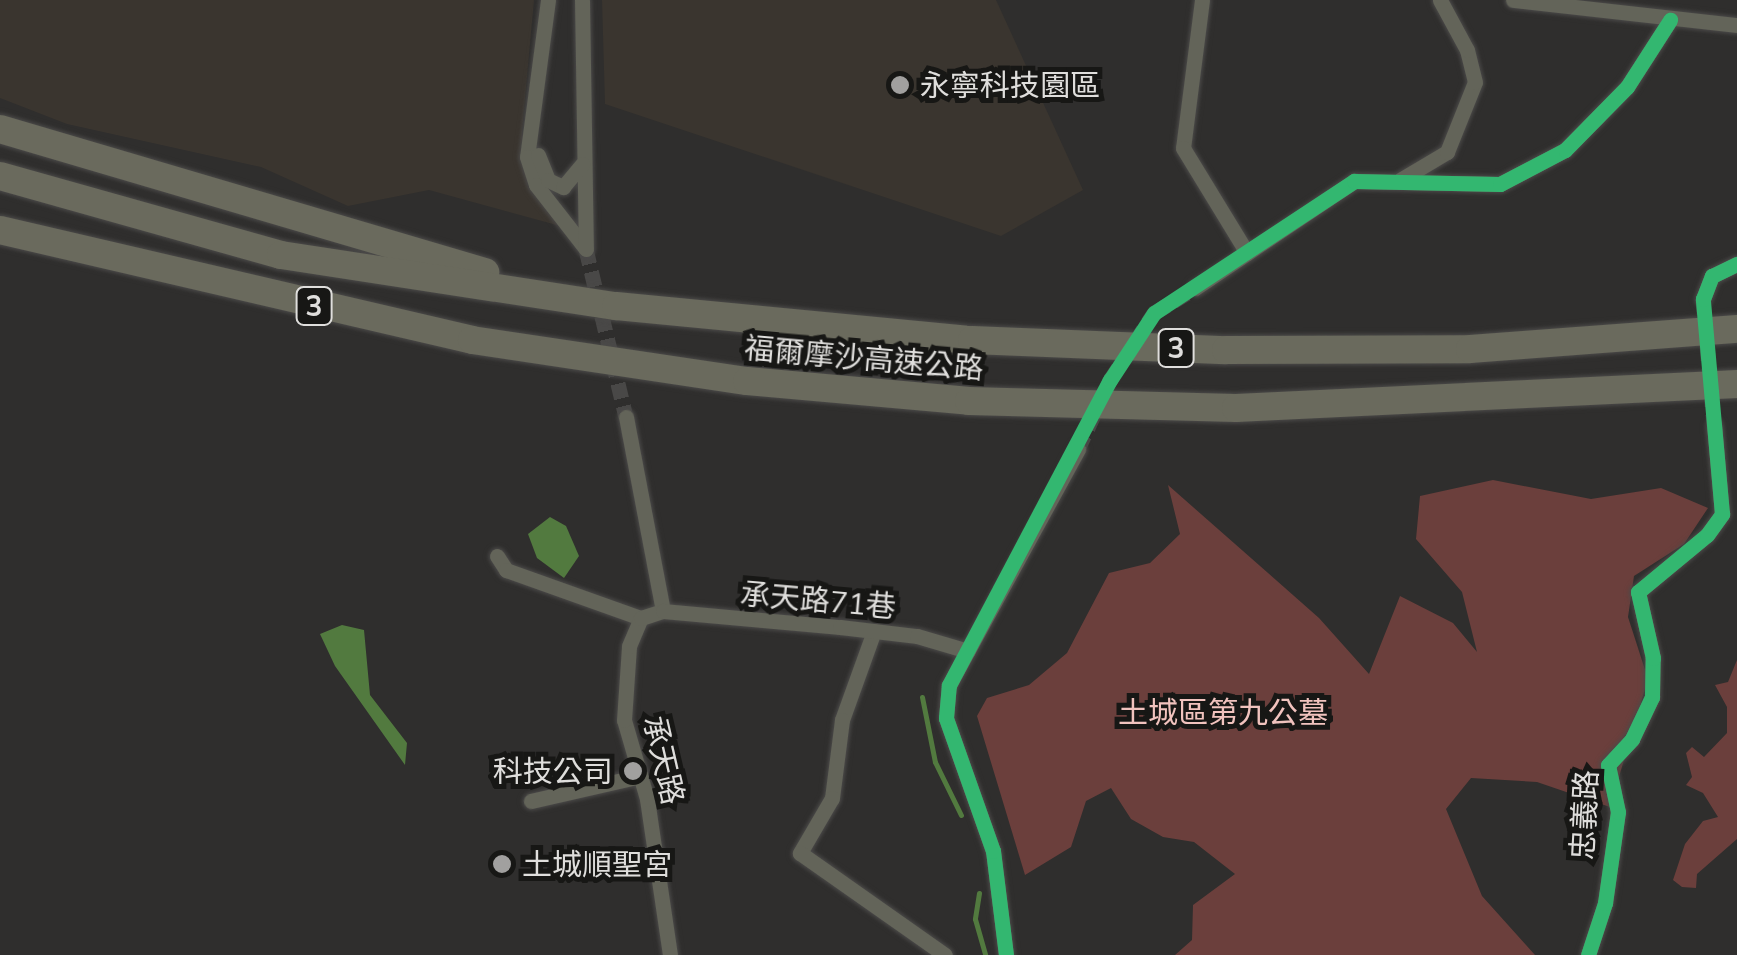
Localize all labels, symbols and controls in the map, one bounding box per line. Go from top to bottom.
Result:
place label: 永寧科技園區 [920,67,1100,103]
marker: 永寧科技園區 [889,74,911,96]
road number: 3 [294,283,334,329]
road number: 3 [1156,325,1196,371]
street label: 福爾摩沙高速公路 [743,330,985,386]
street label: 承天路71巷 [739,575,897,625]
park label: 土城區第九公墓 [1118,694,1328,730]
street label: 承天路 [636,712,692,808]
place label: 科技公司 [493,753,613,789]
marker: 科技公司 [622,760,644,782]
street label: 忠義路 [1564,769,1604,861]
place label: 土城順聖宮 [522,846,672,882]
marker: 土城順聖宮 [491,853,513,875]

